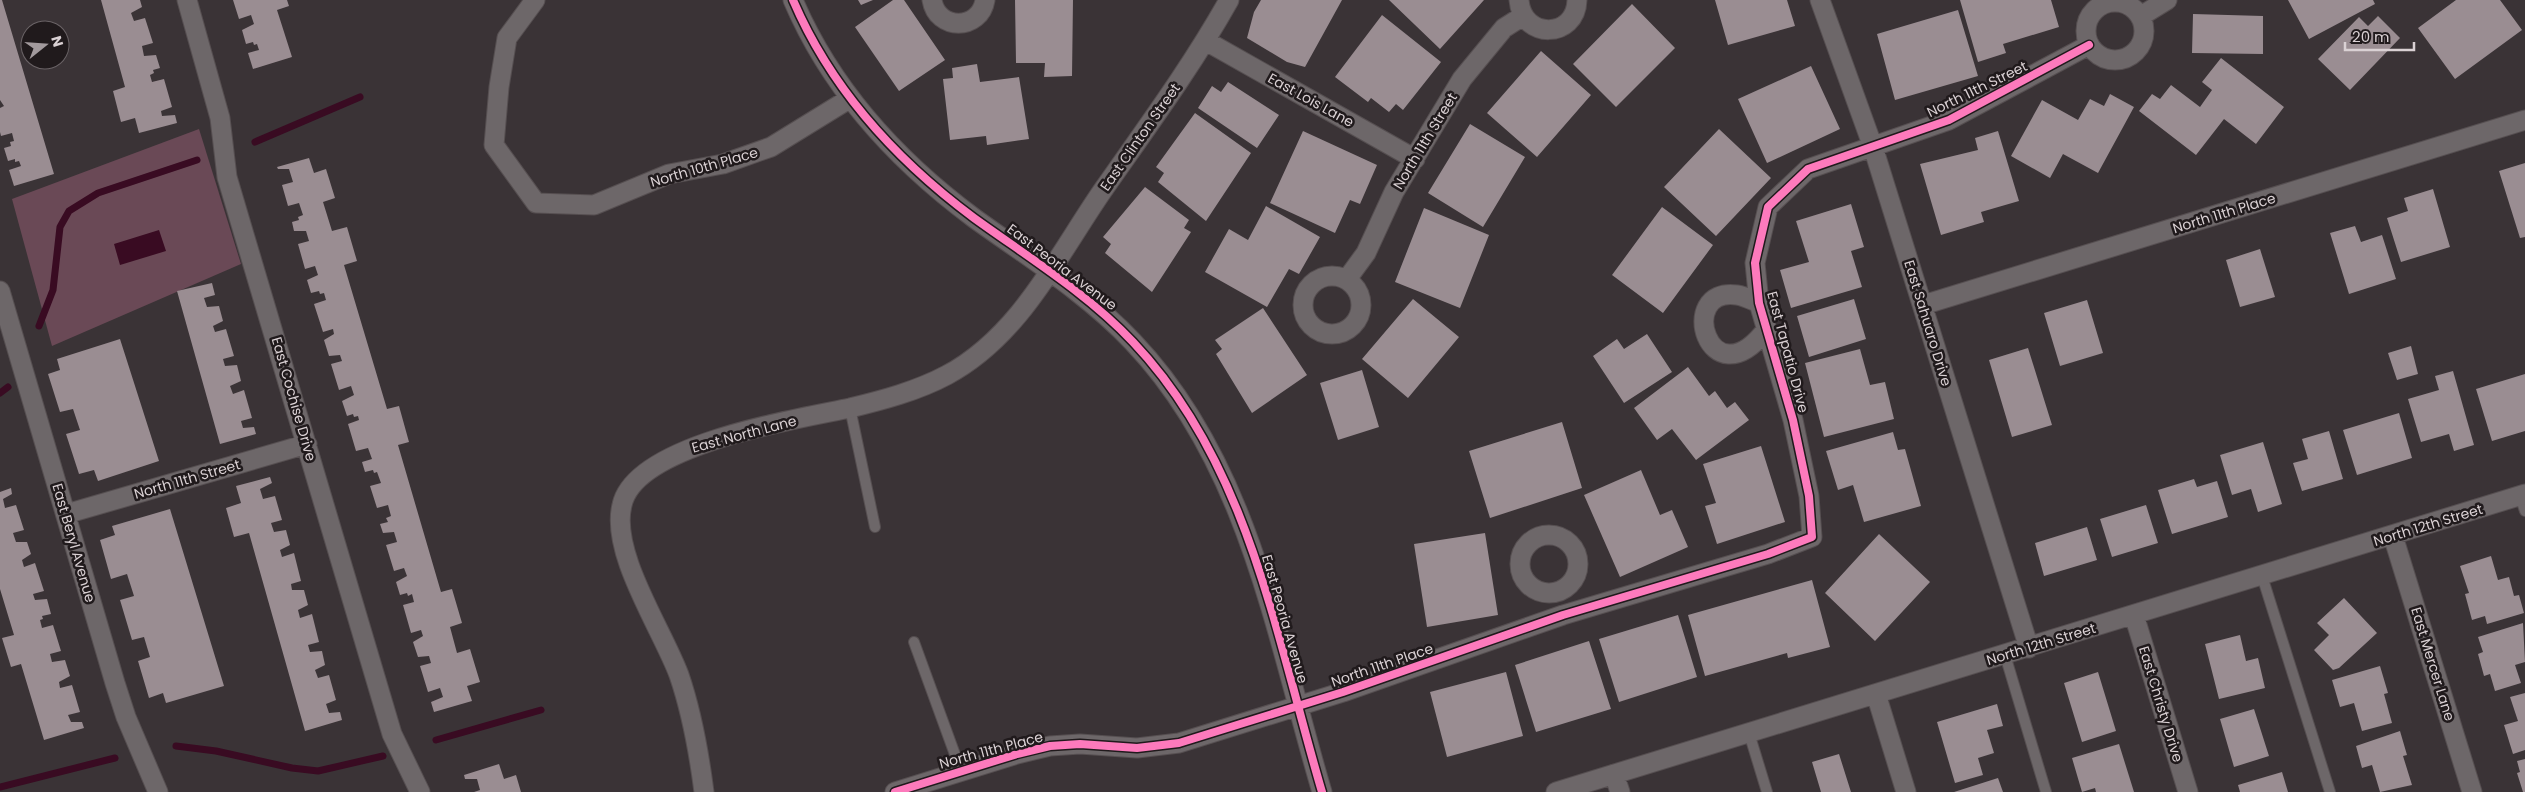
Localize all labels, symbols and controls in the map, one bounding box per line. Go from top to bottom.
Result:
north arrow [20,20,70,70]
scale bar [2345,20,2414,52]
text: 20 m [2352,26,2390,47]
text: N [46,33,69,49]
street label: North 11th Street [1923,56,2031,122]
street label: East Lois Lane [1264,68,1358,132]
street label: East Clinton Street [1095,79,1185,195]
street label: North 11th Street [1388,89,1462,193]
street label: North 10th Place [648,142,760,192]
street label: North 11th Place [2170,188,2278,238]
street label: East Peoria Avenue [1003,219,1121,315]
street label: East Sahuaro Drive [1899,257,1957,389]
street label: East Tapatio Drive [1762,289,1814,415]
street label: East Cochise Drive [267,335,321,464]
street label: East North Lane [689,410,799,458]
street label: North 11th Street [132,454,242,504]
street label: East Beryl Avenue [47,481,101,605]
street label: North 12th Street [2371,499,2485,551]
street label: East Peoria Avenue [1257,552,1313,686]
street label: East Mercer Lane [2406,605,2460,724]
street label: North 12th Street [1984,618,2098,670]
street label: North 11th Place [1328,638,1436,692]
street label: East Christy Drive [2134,644,2188,765]
street label: North 11th Place [937,726,1045,773]

